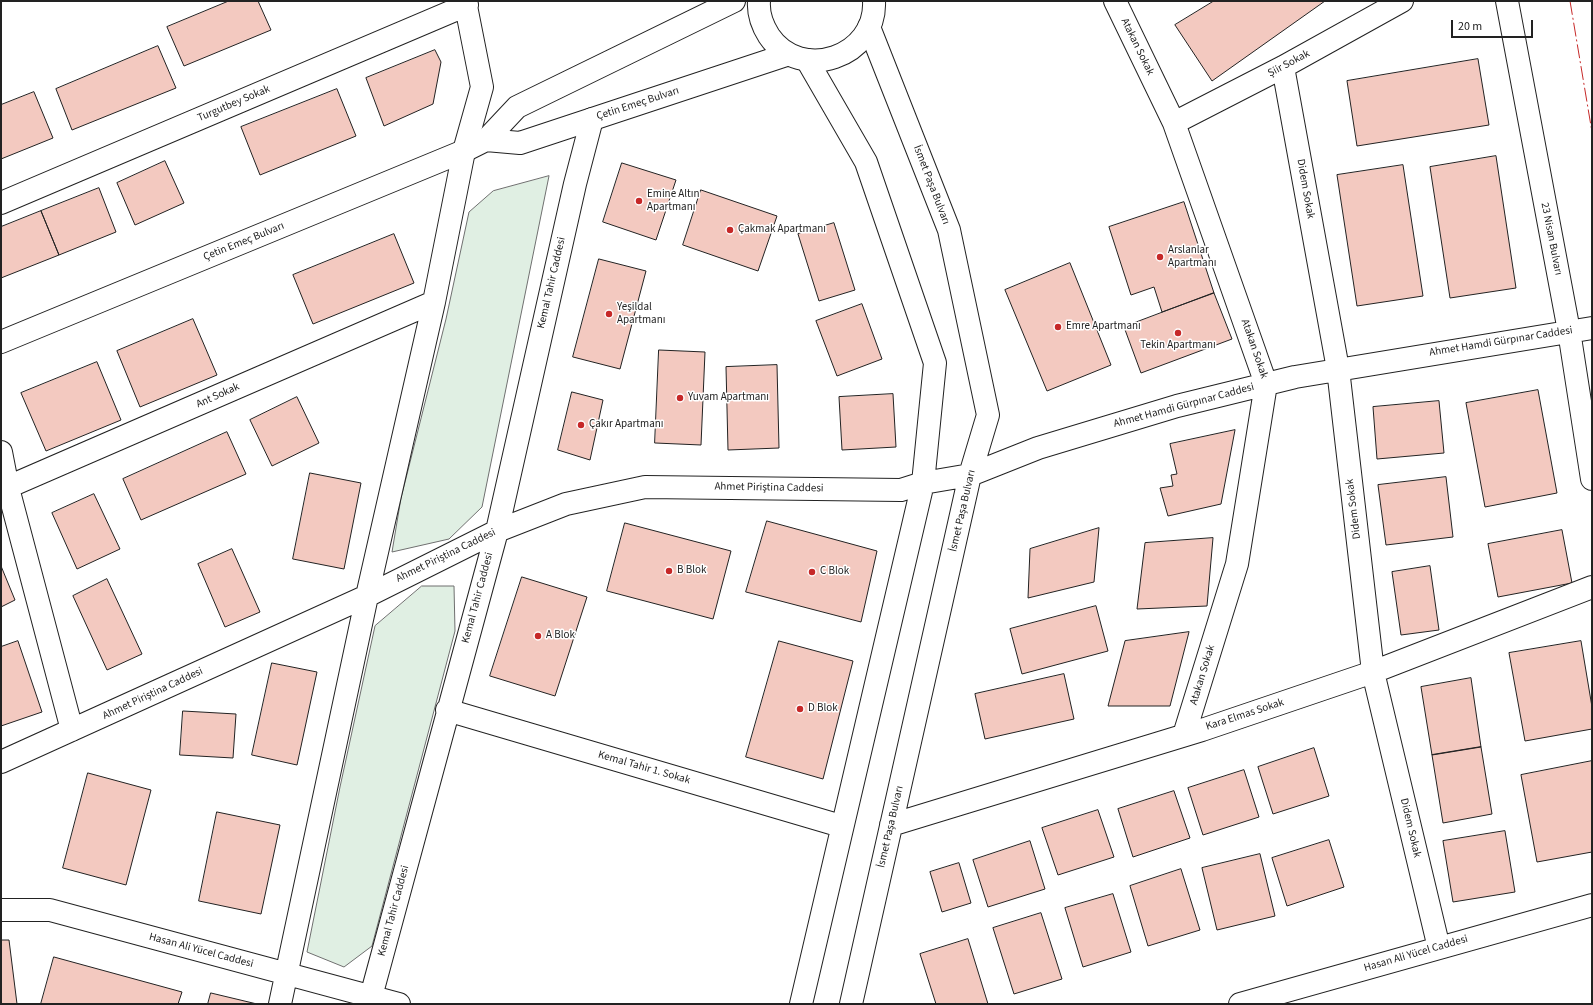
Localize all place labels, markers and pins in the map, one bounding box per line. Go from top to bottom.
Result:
place label: Emine Altın Apartmanı [647,188,700,214]
marker: Emine Altın Apartmanı [634,196,644,206]
place label: Çakmak Apartmanı [738,223,826,237]
marker: Çakmak Apartmanı [725,225,735,235]
place label: Arslanlar Apartmanı [1168,244,1216,270]
marker: Arslanlar Apartmanı [1155,252,1165,262]
place label: Yeşildal Apartmanı [617,301,665,327]
marker: Yeşildal Apartmanı [604,309,614,319]
place label: Emre Apartmanı [1066,320,1141,334]
marker: Emre Apartmanı [1053,322,1063,332]
marker: Tekin Apartmanı [1173,328,1183,338]
place label: Tekin Apartmanı [1140,339,1216,353]
place label: Yuvam Apartmanı [688,391,769,405]
marker: Yuvam Apartmanı [675,393,685,403]
place label: Çakır Apartmanı [589,418,663,432]
marker: Çakır Apartmanı [576,420,586,430]
place label: B Blok [677,564,706,578]
place label: C Blok [820,565,849,579]
marker: B Blok [664,566,674,576]
marker: C Blok [807,567,817,577]
place label: A Blok [546,629,575,643]
marker: A Blok [533,631,543,641]
place label: D Blok [808,702,838,716]
marker: D Blok [795,704,805,714]

